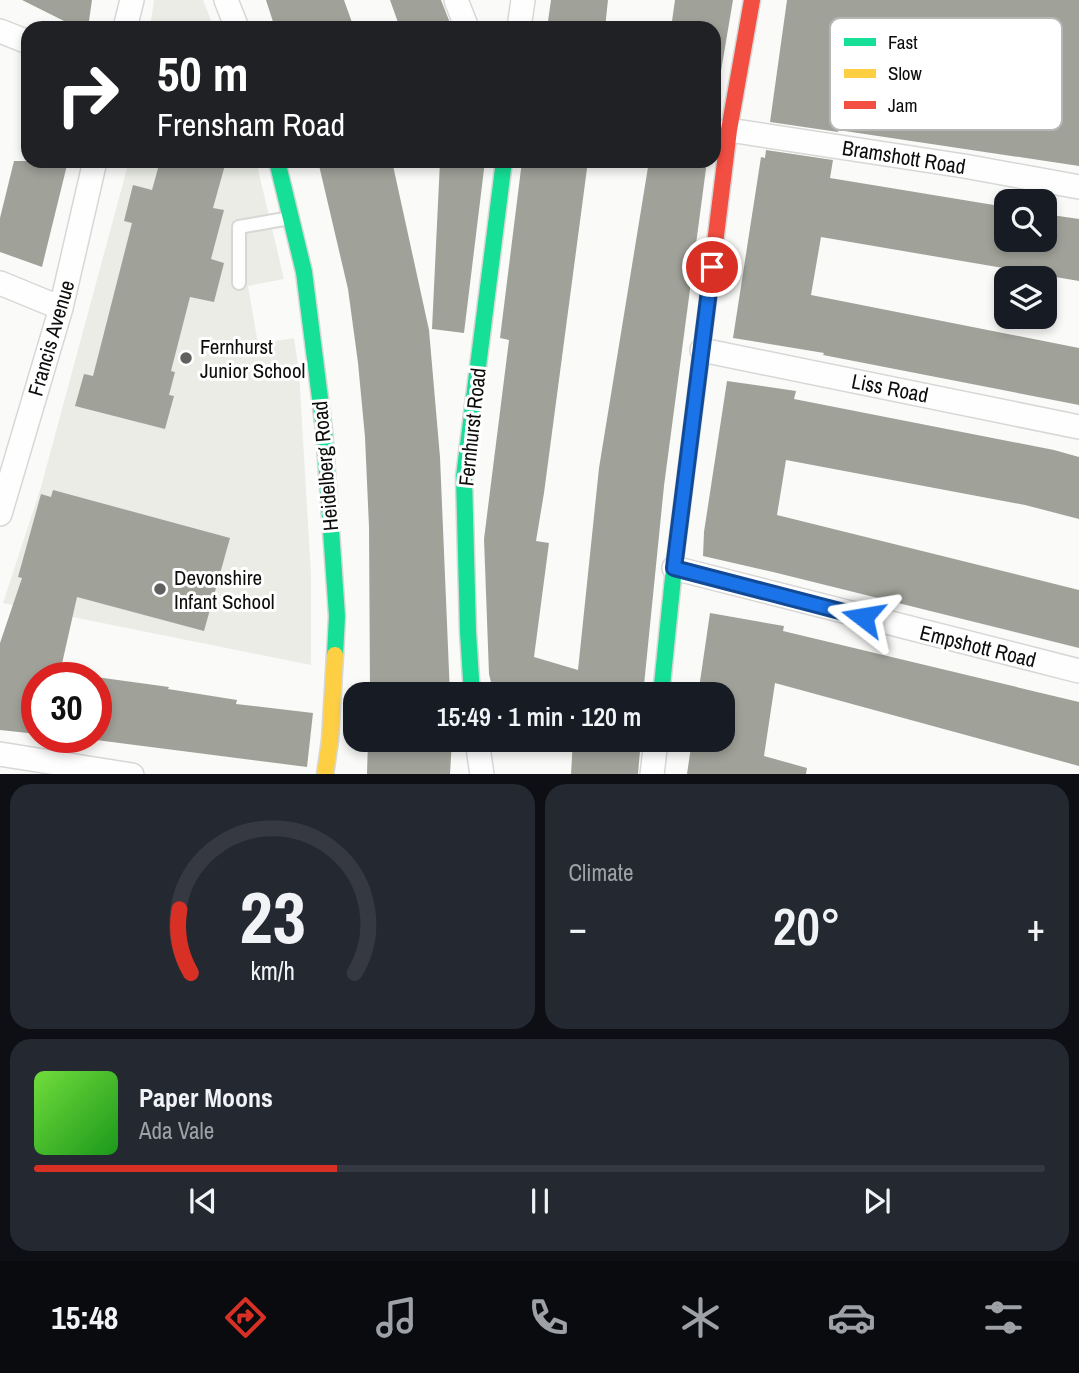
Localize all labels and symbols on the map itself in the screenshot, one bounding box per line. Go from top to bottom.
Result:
legend [830,18,1062,130]
text: Fast [888,29,918,55]
text: Slow [888,60,923,86]
text: Jam [888,92,917,118]
street label: Bramshott Road [840,133,968,181]
pin [682,237,742,297]
street label: Francis Avenue [21,277,81,399]
place label: Fernhurst Junior School [200,332,305,385]
marker: Fernhurst Junior School [178,350,194,366]
street label: Fernhurst Road [451,366,493,488]
street label: Liss Road [849,366,931,410]
street label: Heidelberg Road [305,400,345,532]
place label: Devonshire Infant School [174,563,275,616]
position arrow [826,580,900,654]
marker: Devonshire Infant School [152,581,168,597]
street label: Empshott Road [917,618,1039,674]
speed limit sign: 30 [21,662,112,753]

